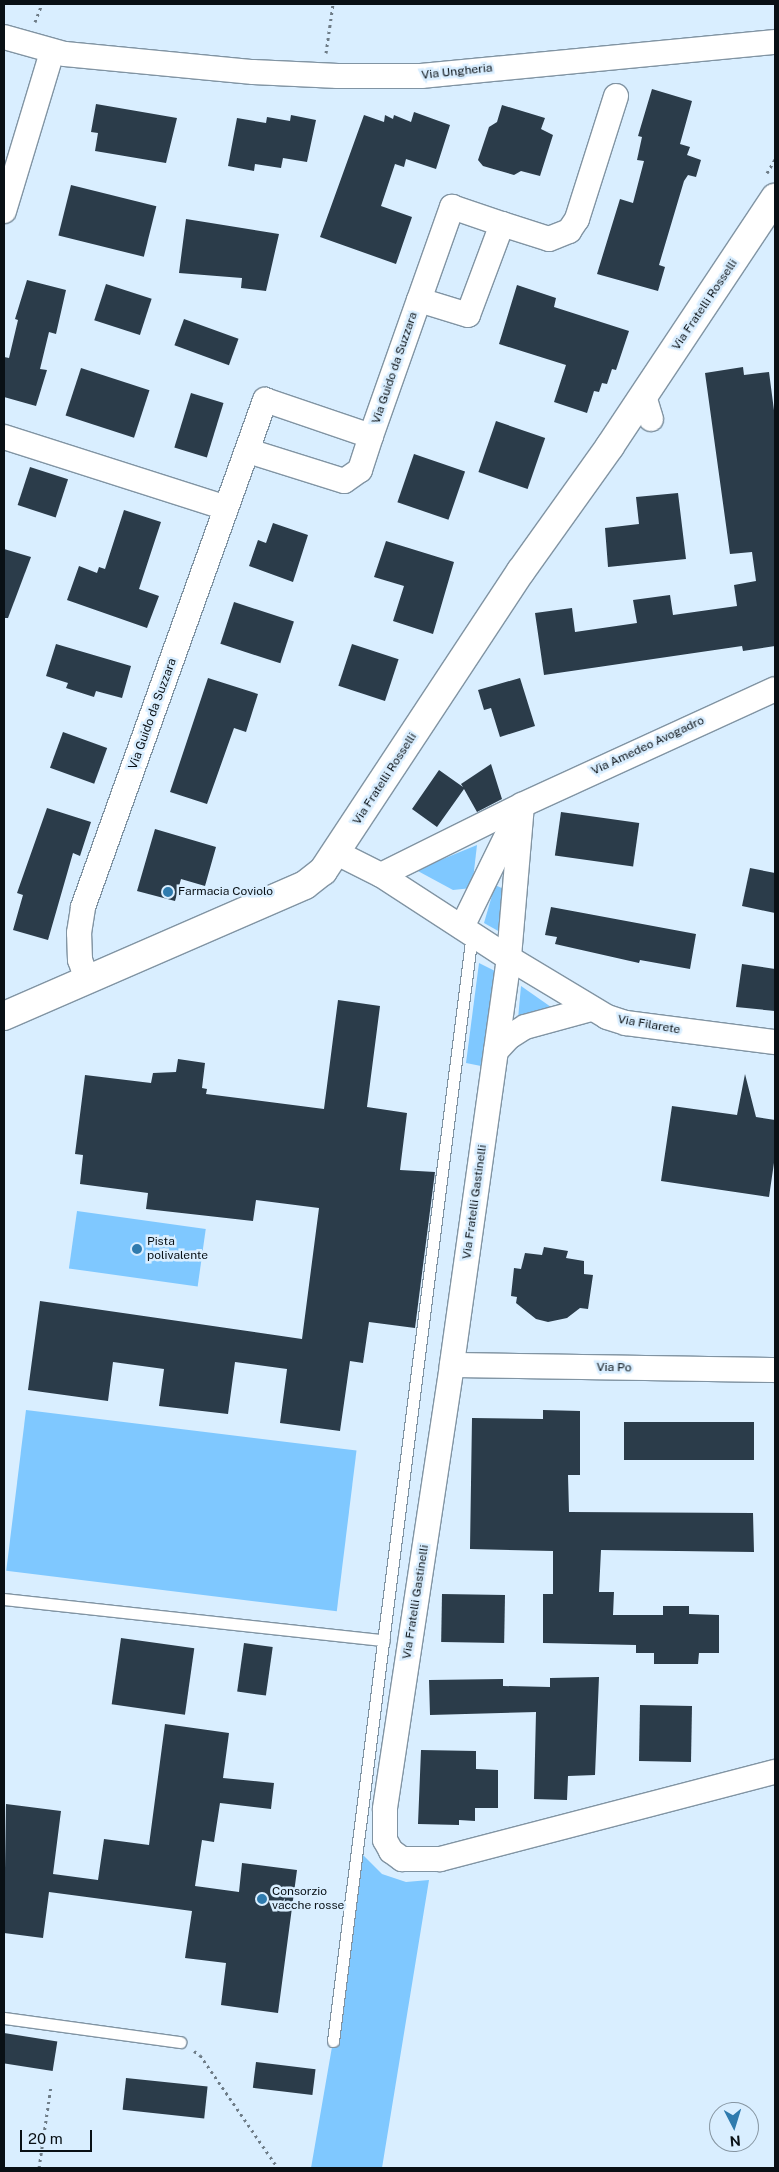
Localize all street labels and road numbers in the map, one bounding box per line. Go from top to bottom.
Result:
street label: Via Ungheria [421,61,493,83]
street label: Via Fratelli Rosselli [669,257,741,353]
street label: Via Guido da Suzzara [369,310,421,426]
street label: Via Guido da Suzzara [126,656,180,772]
street label: Via Amedeo Avogadro [589,713,707,779]
street label: Via Fratelli Rosselli [350,730,420,828]
street label: Via Filarete [617,1012,681,1038]
street label: Via Fratelli Gastinelli [460,1144,490,1260]
street label: Via Po [596,1360,632,1376]
street label: Via Fratelli Gastinelli [400,1544,432,1660]

